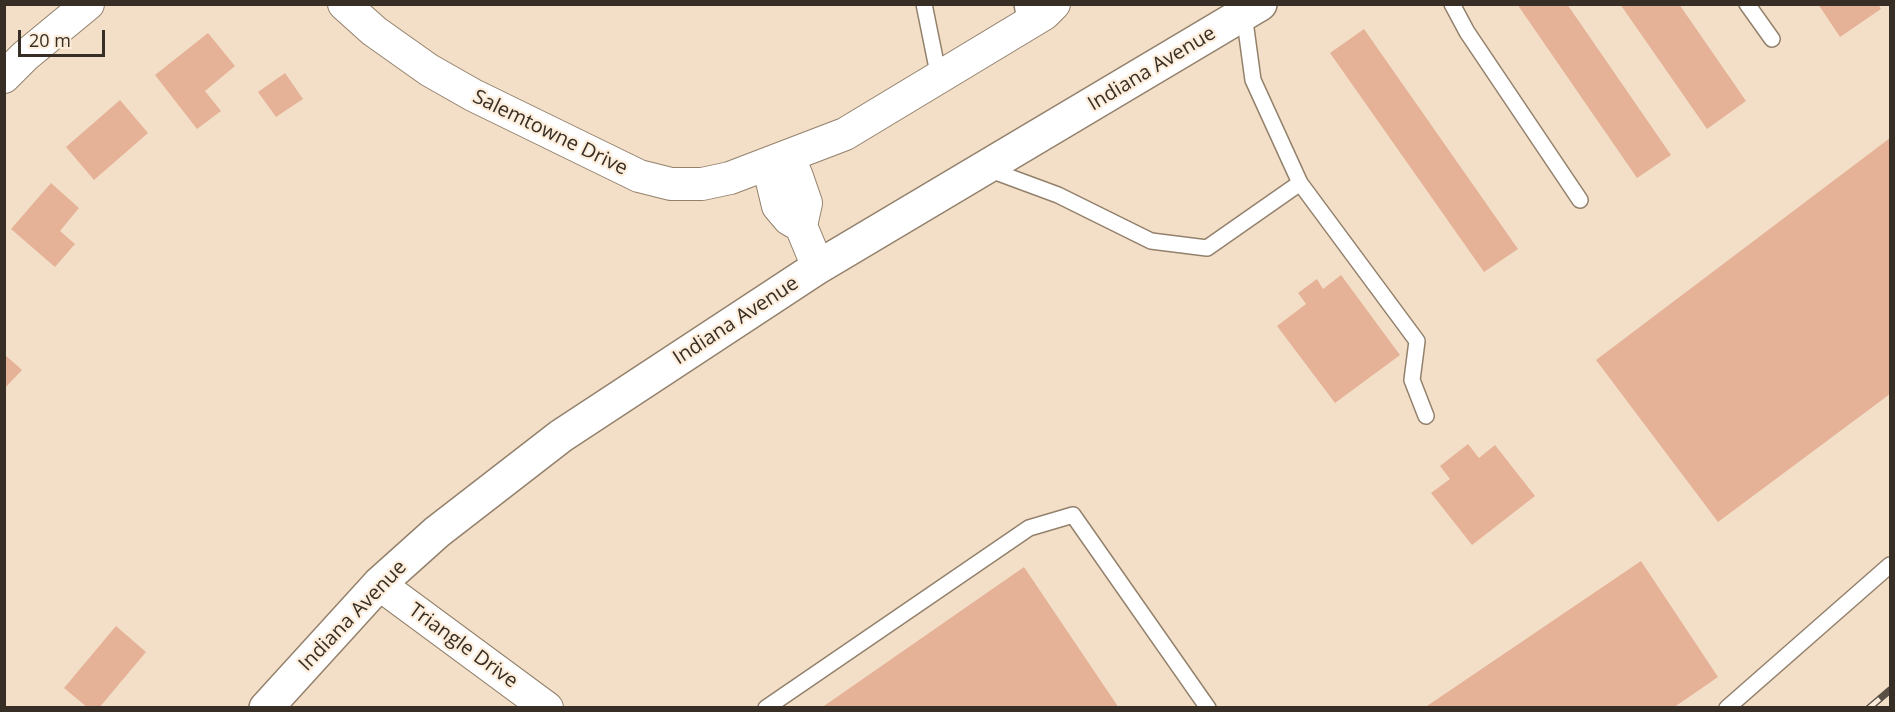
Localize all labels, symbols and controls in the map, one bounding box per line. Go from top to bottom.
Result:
scale bar [21,18,108,56]
street label: Indiana Avenue [1084,22,1220,116]
text: 20 m [29,28,71,52]
street label: Salemtowne Drive [469,85,631,181]
street label: Indiana Avenue [669,272,803,370]
street label: Indiana Avenue [294,556,412,676]
street label: Triangle Drive [404,598,522,694]

